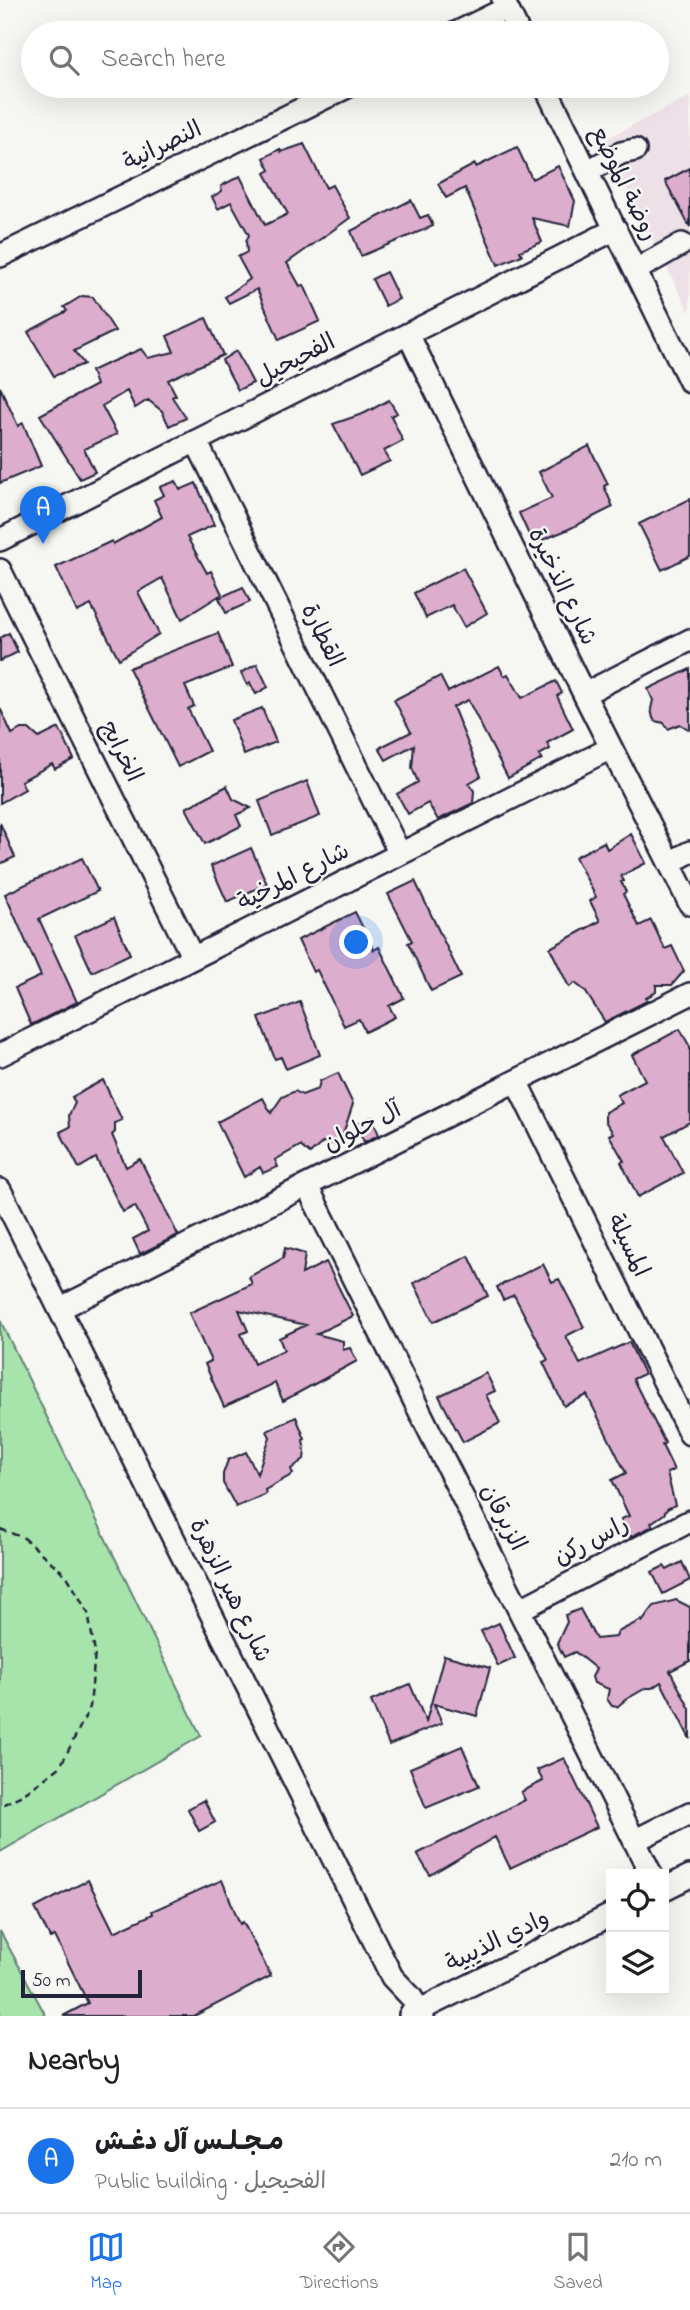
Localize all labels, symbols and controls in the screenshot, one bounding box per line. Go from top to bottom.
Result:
search box [21,21,669,98]
icon: search [45,41,83,79]
text: Search here [101,41,226,79]
street label: النصرانية [118,113,208,181]
street label: روضة الموضع [580,120,666,248]
street label: الفحيحيل [250,326,342,396]
pin: A [20,486,66,544]
street label: شارع الذخيرة [517,522,605,652]
street label: القطارة [291,598,351,674]
street label: الخرايج [90,715,150,789]
street label: شارع المرخية [232,835,356,921]
your location [339,925,373,959]
street label: آل حلوان [318,1093,409,1163]
street label: المسيلة [597,1208,657,1284]
street label: الزبرقان [470,1478,534,1558]
street label: راس ركن [548,1508,636,1576]
street label: شارع هير الزهرة [179,1513,279,1669]
map controls [606,1869,669,1995]
button: locate [606,1869,669,1932]
street label: وادي الذيبية [440,1902,556,1982]
button: layers [606,1932,669,1995]
scale bar [21,1967,142,1999]
text: 50 m [32,1968,71,1995]
text: Nearby [28,2040,120,2084]
text: مـجـلـس آل دغـش [95,2124,284,2162]
text: A [44,2144,58,2177]
text: 210 m [610,2144,662,2177]
text: Public building · الفحيحيل [95,2166,326,2199]
tab: Map [87,2228,125,2297]
tab: Directions [300,2228,379,2297]
tab: Saved [553,2228,603,2297]

